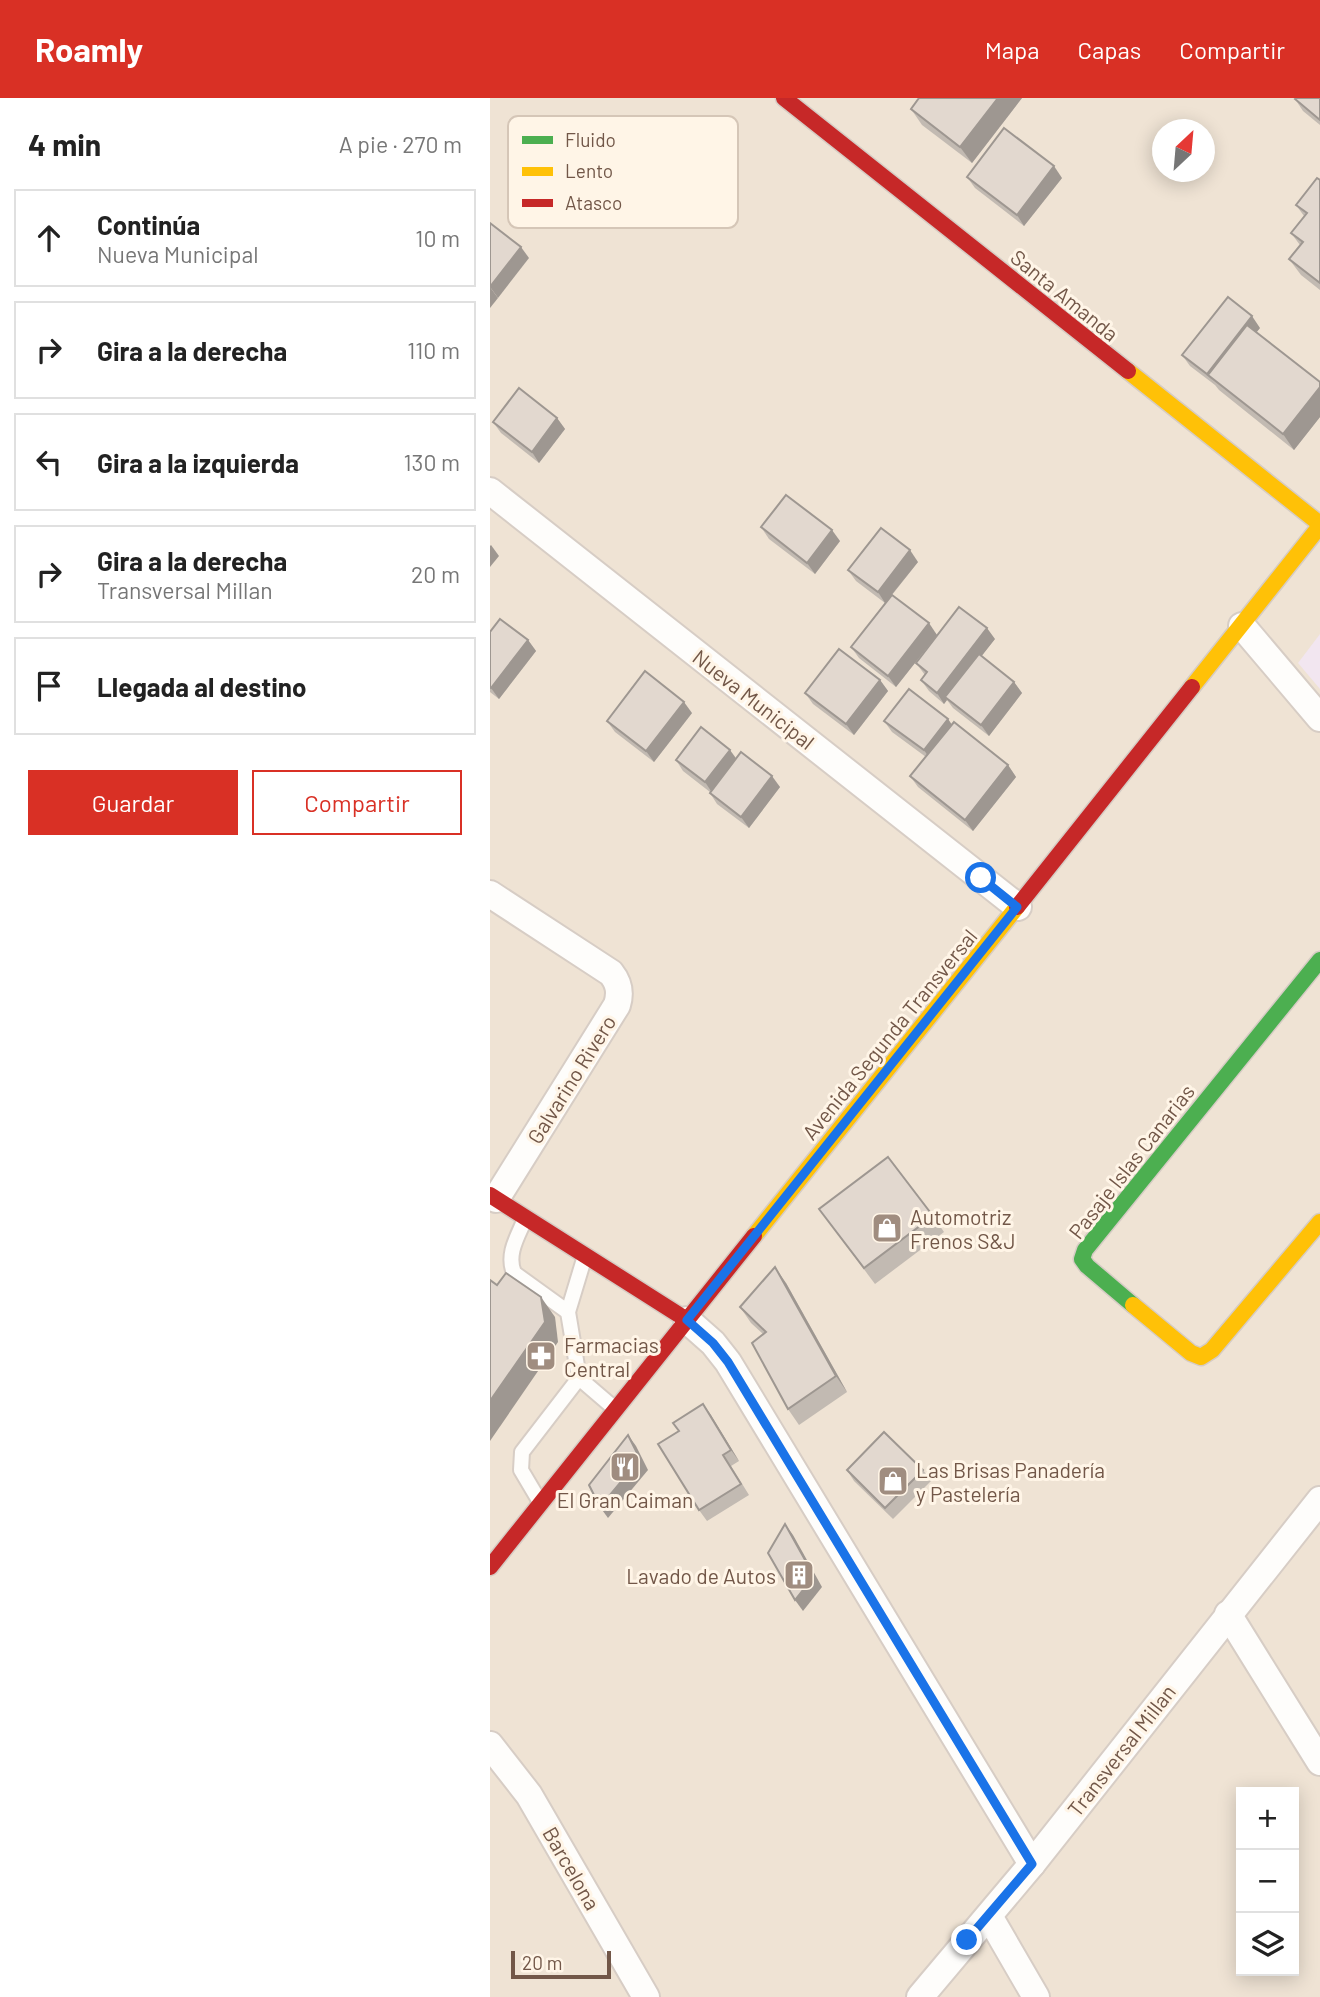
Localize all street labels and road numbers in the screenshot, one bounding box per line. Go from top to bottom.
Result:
street label: Santa Amanda [1006,244,1124,346]
street label: Nueva Municipal [688,644,820,754]
street label: Avenida Segunda Transversal [796,924,982,1144]
street label: Galvarino Rivero [522,1010,620,1148]
street label: Pasaje Islas Canarias [1063,1079,1199,1243]
street label: Transversal Millan [1062,1679,1180,1821]
street label: Barcelona [538,1822,606,1914]

